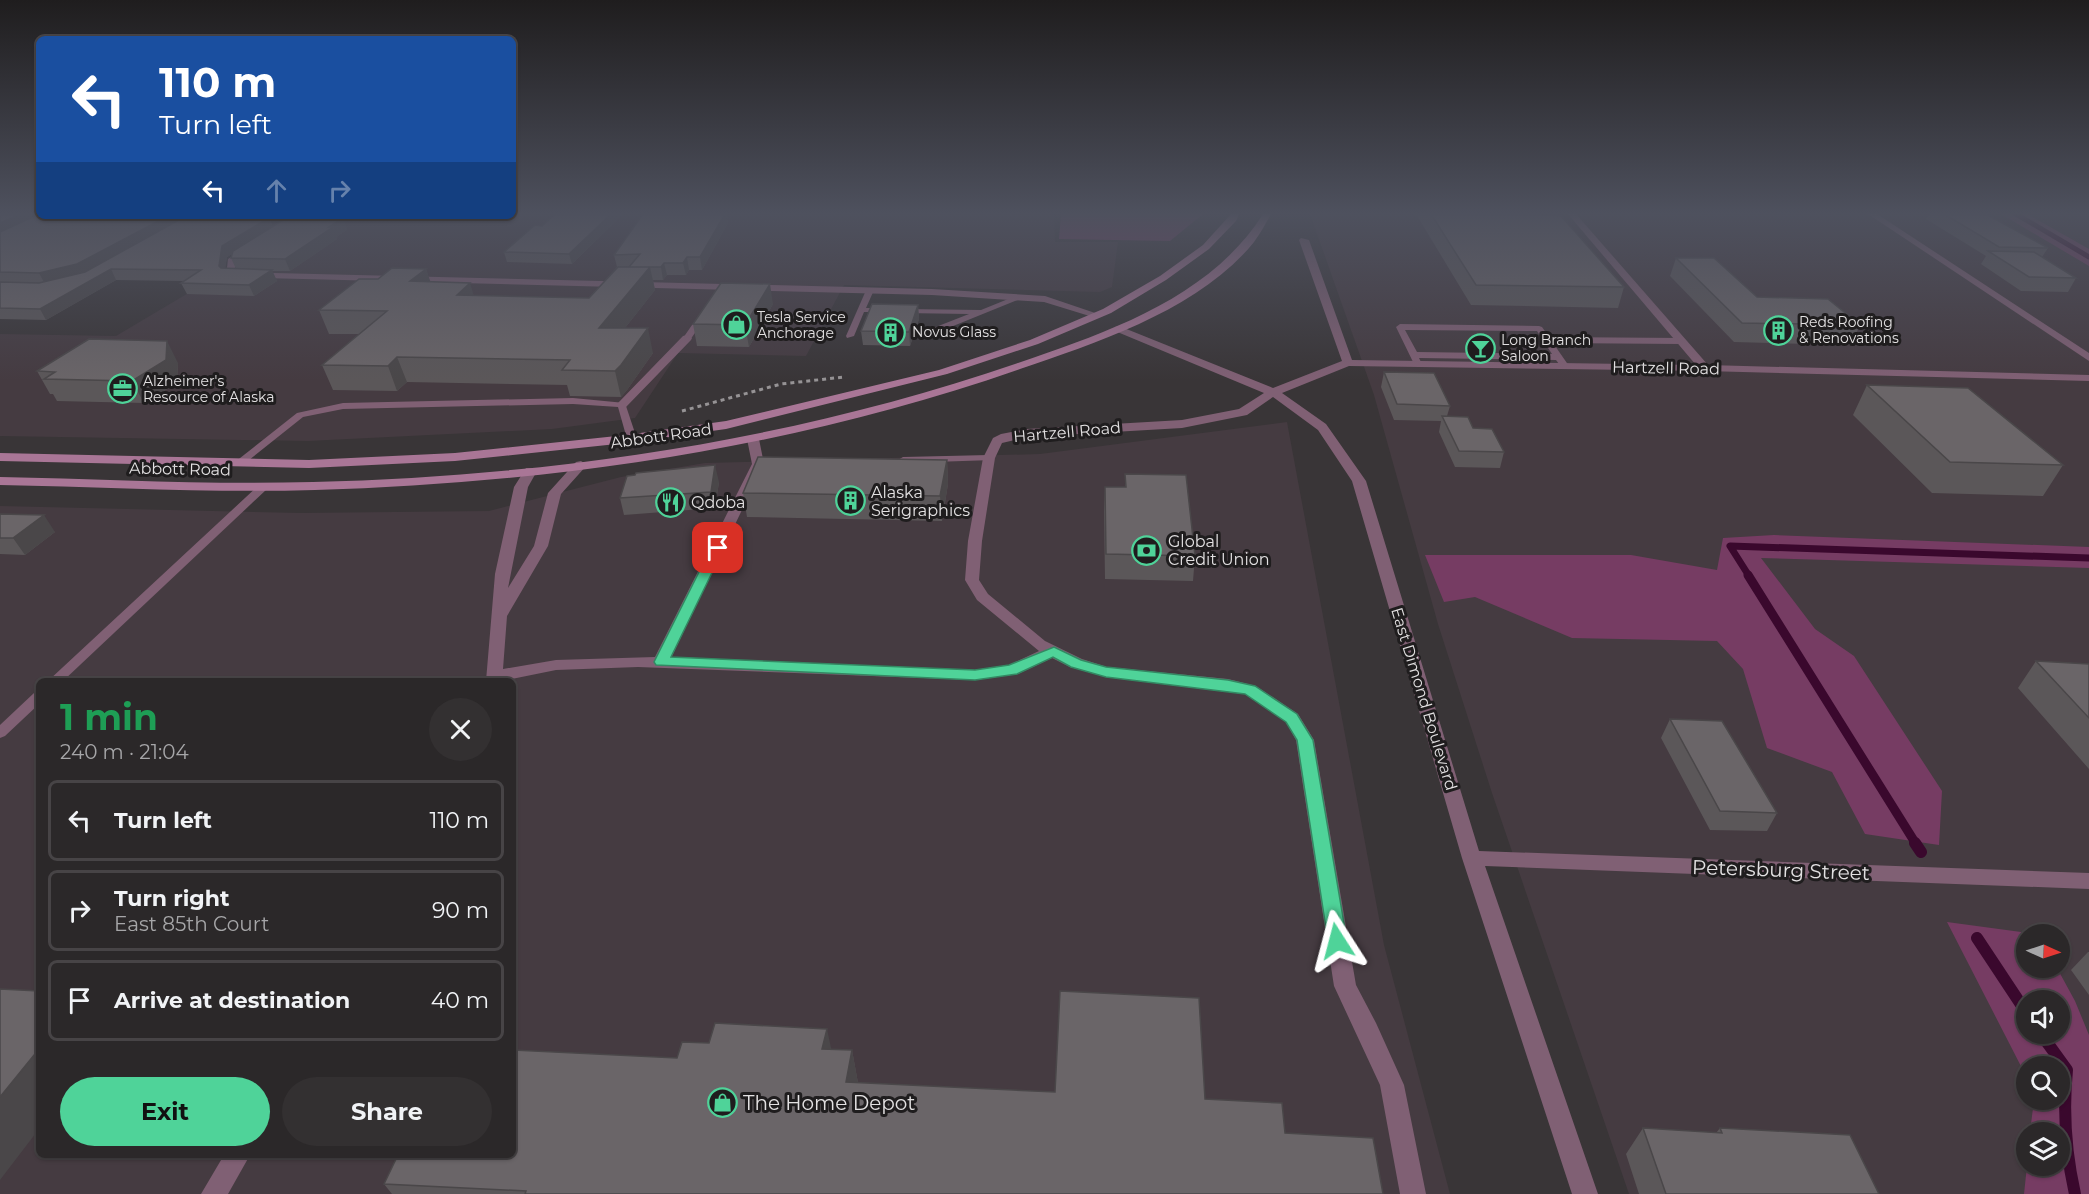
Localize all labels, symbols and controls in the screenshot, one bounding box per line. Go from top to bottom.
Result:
text: 110 m [159,56,276,108]
icon: left [60,60,138,138]
text: Turn left [159,108,272,141]
icon: left [197,174,230,207]
icon: ahead [260,174,293,207]
icon: right [323,174,356,207]
place label: Tesla Service Anchorage [757,308,846,342]
shop icon: Tesla Service Anchorage [720,309,752,341]
place label: Reds Roofing & Renovations [1799,313,1899,347]
building icon: Reds Roofing & Renovations [1762,314,1794,346]
building icon: Novus Glass [875,316,907,348]
place label: Novus Glass [912,323,996,341]
place label: Long Branch Saloon [1501,331,1591,365]
bar icon: Long Branch Saloon [1464,332,1496,364]
street label: Hartzell Road [1612,358,1720,378]
place label: Alzheimer's Resource of Alaska [143,372,275,406]
office icon: Alzheimer's Resource of Alaska [106,373,138,405]
street label: Hartzell Road [1012,418,1122,446]
street label: Abbott Road [609,419,713,453]
street label: Abbott Road [129,459,231,479]
place label: Alaska Serigraphics [871,483,970,520]
building icon: Alaska Serigraphics [834,485,866,517]
restaurant icon: Qdoba [654,486,686,518]
place label: Qdoba [691,493,746,512]
pin [692,522,743,573]
icon: arrive [701,531,734,564]
place label: Global Credit Union [1168,532,1270,569]
bank icon: Global Credit Union [1131,534,1163,566]
street label: East Dimond Boulevard [1387,605,1461,793]
text: 1 min [60,695,158,739]
button: close [429,698,492,761]
text: 240 m · 21:04 [60,740,189,764]
icon: left [63,804,96,837]
text: Turn left [114,807,212,834]
text: 110 m [429,807,489,834]
street label: Petersburg Street [1692,855,1870,885]
text: Turn right [114,885,229,912]
icon: right [63,894,96,927]
text: 90 m [432,897,489,924]
position arrow [1305,909,1369,973]
text: East 85th Court [114,912,269,936]
north arrow [2016,924,2070,978]
map controls [2016,924,2070,1176]
icon: arrive [63,984,96,1017]
text: Arrive at destination [114,987,350,1014]
text: 40 m [431,987,489,1014]
button: sound [2016,990,2070,1044]
button: search [2016,1056,2070,1110]
button: Exit [60,1077,270,1146]
button: Share [282,1077,492,1146]
shop icon: The Home Depot [706,1087,738,1119]
place label: The Home Depot [743,1091,915,1115]
button: layers [2016,1122,2070,1176]

